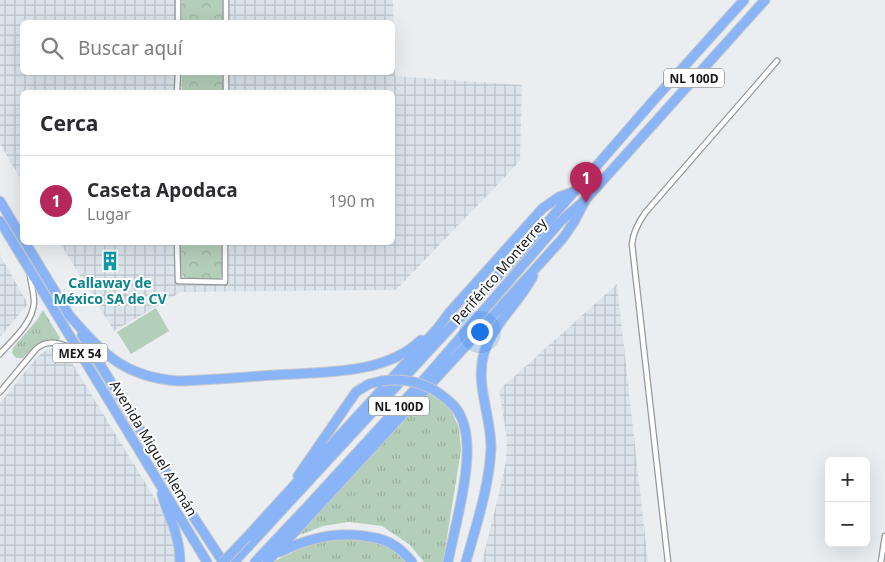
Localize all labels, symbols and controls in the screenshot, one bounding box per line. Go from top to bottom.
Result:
search box [20,20,395,75]
icon: search [38,34,66,62]
text: Buscar aquí [78,35,183,61]
road number: NL 100D [664,68,724,88]
text: Cerca [40,109,98,137]
pin: 1 [570,162,602,203]
text: Caseta Apodaca [87,177,238,203]
text: 1 [51,190,61,212]
text: 190 m [328,190,375,212]
text: Lugar [87,203,131,225]
street label: Periférico Monterrey [447,213,551,328]
building icon: Callaway de México SA de CV [99,250,121,272]
place label: Callaway de México SA de CV [53,273,167,308]
your location [467,319,493,345]
road number: MEX 54 [52,343,108,362]
street label: Avenida Miguel Alemán [106,377,202,519]
road number: NL 100D [369,396,429,416]
map controls [825,457,870,547]
button: + [825,457,870,502]
button: − [825,502,870,547]

